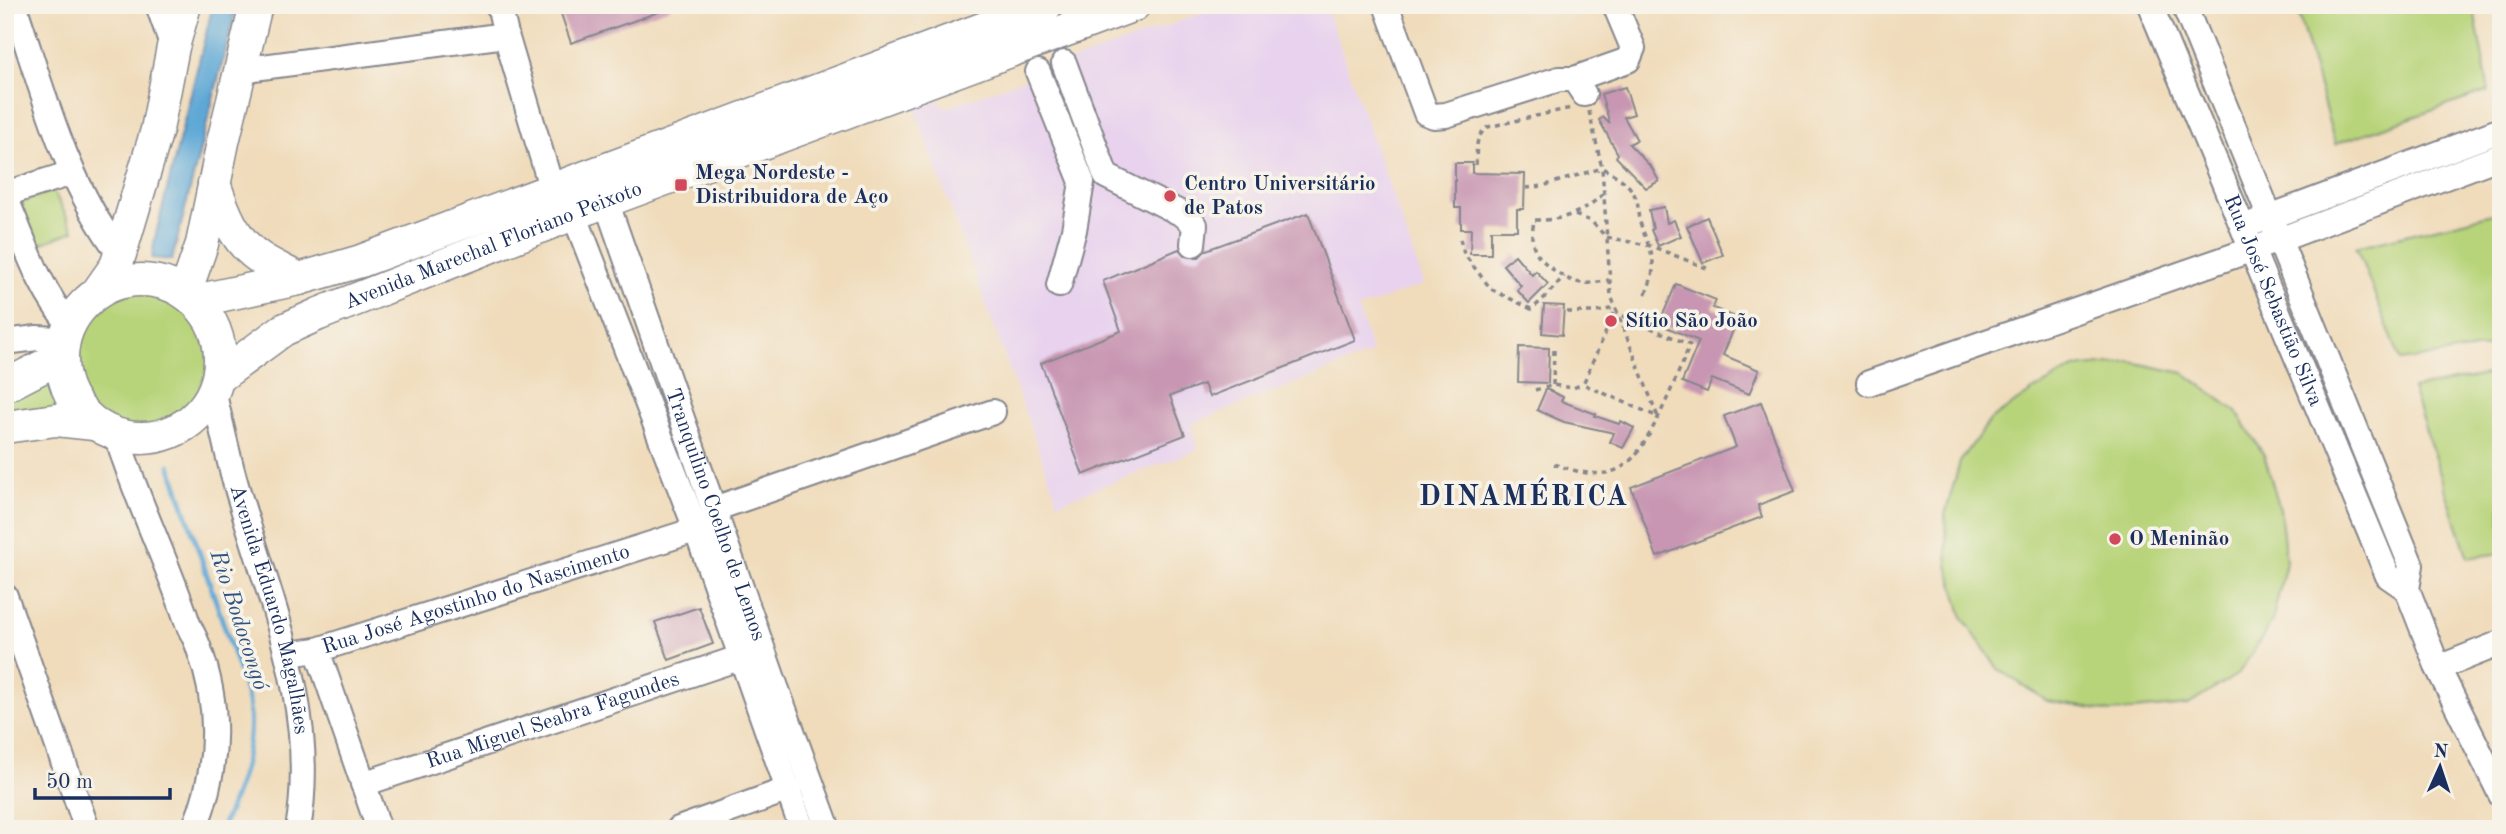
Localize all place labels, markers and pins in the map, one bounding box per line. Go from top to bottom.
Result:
place label: Mega Nordeste - Distribuidora de Aço [695,163,889,208]
place label: Centro Universitário de Patos [1184,174,1376,219]
marker: Mega Nordeste - Distribuidora de Aço [673,177,689,193]
marker: Centro Universitário de Patos [1162,188,1178,204]
place label: Sítio São João [1625,311,1758,332]
marker: Sítio São João [1603,313,1619,329]
place label: O Meninão [2129,529,2229,550]
marker: O Meninão [2107,531,2123,547]

